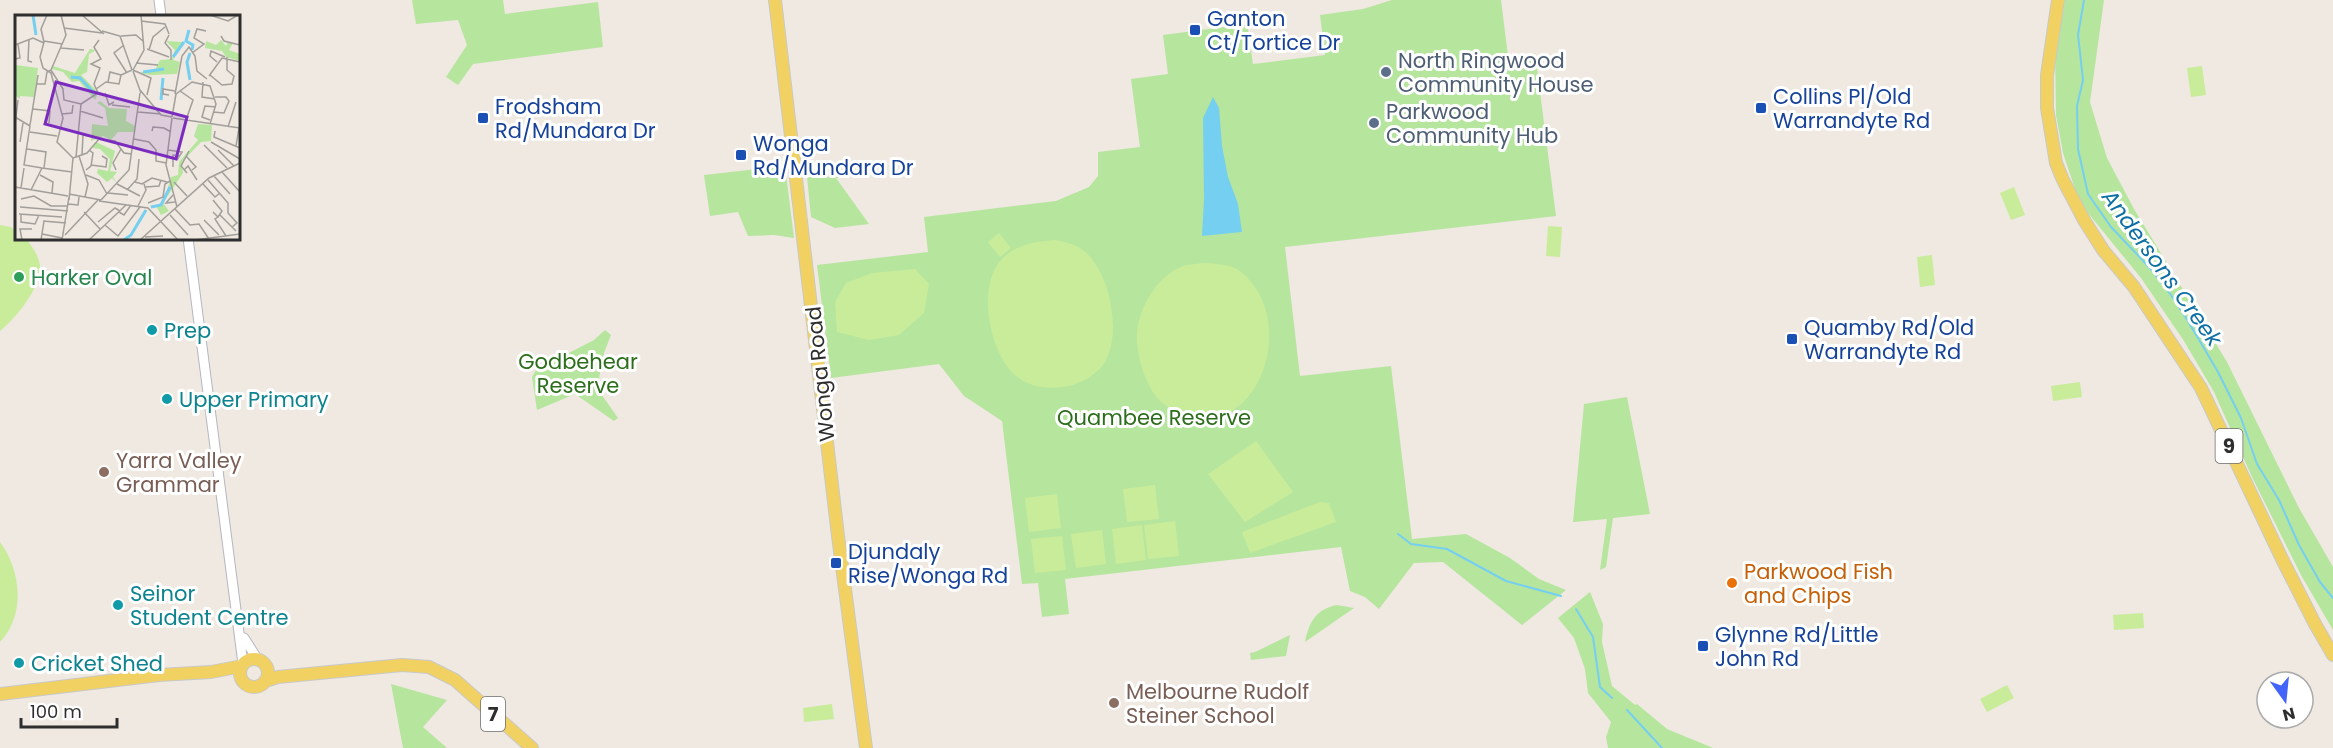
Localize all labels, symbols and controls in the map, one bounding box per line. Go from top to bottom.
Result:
place label: Ganton Ct/Tortice Dr [1207,4,1341,57]
inset map [15,15,240,240]
marker: Ganton Ct/Tortice Dr [1188,23,1202,37]
place label: North Ringwood Community House [1398,46,1593,99]
marker: North Ringwood Community House [1379,65,1393,79]
place label: Collins Pl/Old Warrandyte Rd [1773,82,1930,135]
place label: Frodsham Rd/Mundara Dr [495,92,656,145]
place label: Parkwood Community Hub [1386,97,1558,150]
marker: Collins Pl/Old Warrandyte Rd [1754,101,1768,115]
marker: Frodsham Rd/Mundara Dr [476,111,490,125]
marker: Parkwood Community Hub [1367,116,1381,130]
place label: Wonga Rd/Mundara Dr [753,129,914,182]
marker: Wonga Rd/Mundara Dr [734,148,748,162]
water label: Andersons Creek [2094,182,2231,354]
place label: Harker Oval [31,263,153,292]
marker: Harker Oval [12,270,26,284]
street label: Wonga Road [798,305,842,443]
place label: Quamby Rd/Old Warrandyte Rd [1804,313,1974,366]
place label: Prep [164,316,211,345]
marker: Prep [145,323,159,337]
marker: Quamby Rd/Old Warrandyte Rd [1785,332,1799,346]
park label: Godbehear Reserve [518,347,638,400]
place label: Upper Primary [179,385,329,414]
marker: Upper Primary [160,392,174,406]
park label: Quambee Reserve [1057,403,1251,432]
road number: 9 [2216,429,2242,463]
place label: Yarra Valley Grammar [116,446,242,499]
marker: Yarra Valley Grammar [97,465,111,479]
place label: Djundaly Rise/Wonga Rd [848,537,1008,590]
marker: Djundaly Rise/Wonga Rd [829,556,843,570]
place label: Parkwood Fish and Chips [1744,557,1893,610]
marker: Parkwood Fish and Chips [1725,576,1739,590]
place label: Seinor Student Centre [130,579,289,632]
marker: Seinor Student Centre [111,598,125,612]
place label: Glynne Rd/Little John Rd [1715,620,1879,673]
marker: Glynne Rd/Little John Rd [1696,639,1710,653]
place label: Cricket Shed [31,649,163,678]
marker: Cricket Shed [12,656,26,670]
north arrow [2255,670,2315,730]
place label: Melbourne Rudolf Steiner School [1126,677,1309,730]
scale bar [21,691,117,729]
marker: Melbourne Rudolf Steiner School [1107,696,1121,710]
road number: 7 [481,697,505,731]
text: 100 m [30,699,82,724]
text: N [2280,701,2298,727]

